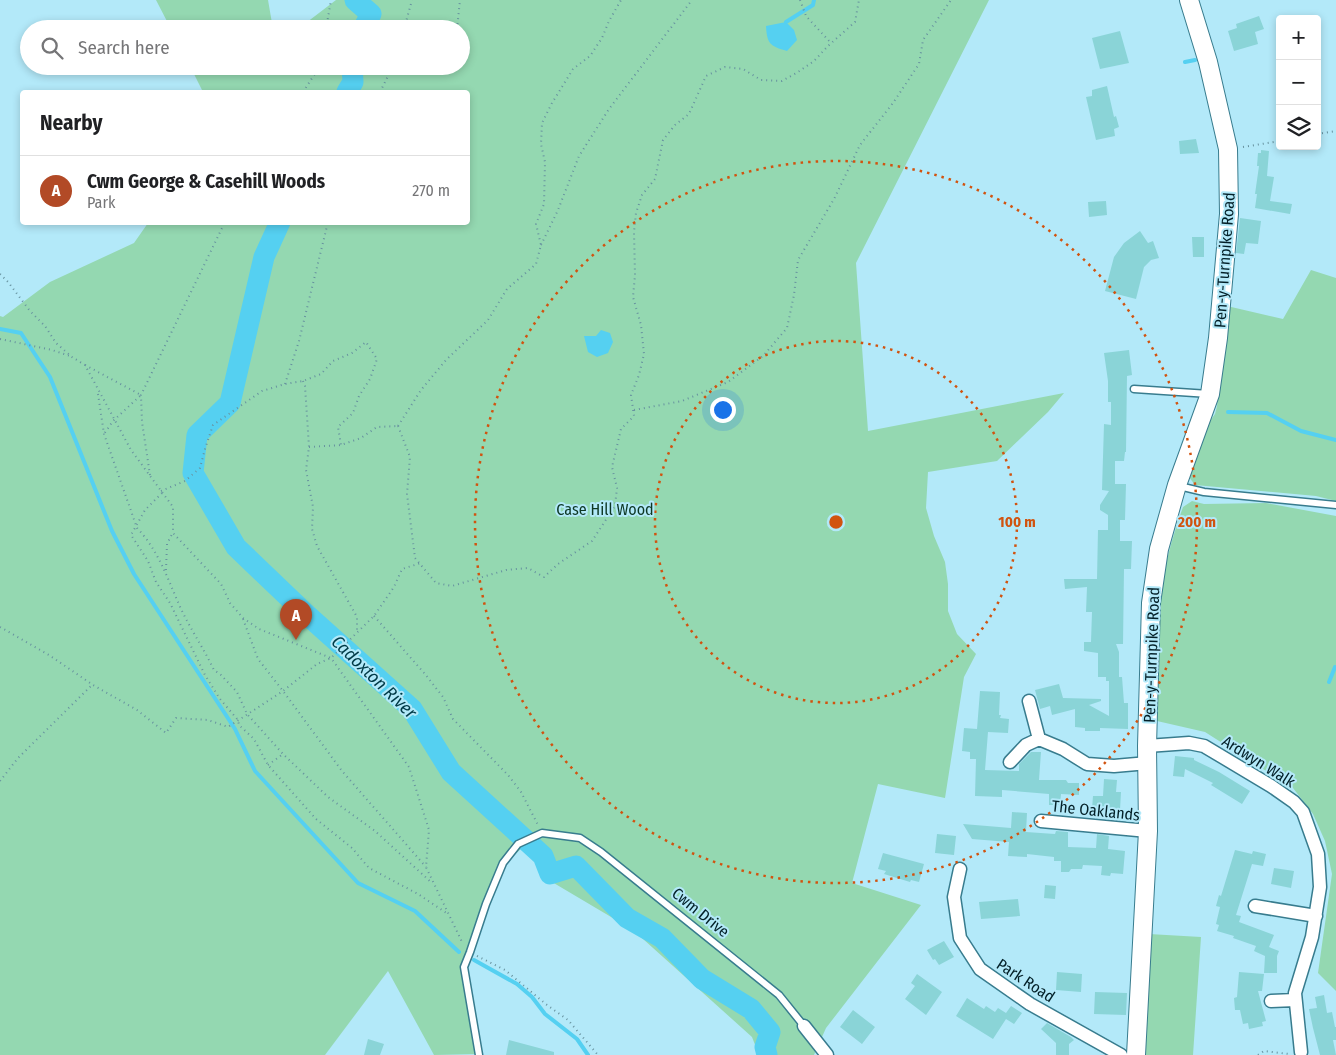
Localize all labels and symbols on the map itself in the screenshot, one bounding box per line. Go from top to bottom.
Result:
street label: Pen-y-Turnpike Road [1210,192,1239,328]
your location [710,397,736,423]
park label: Case Hill Wood [556,500,654,519]
centre of rings [827,513,845,531]
text: 100 m [998,513,1036,531]
text: 200 m [1177,513,1216,531]
street label: Pen-y-Turnpike Road [1140,587,1163,723]
pin: A [280,599,312,640]
water label: Cadoxton River [327,631,422,724]
street label: Ardwyn Walk [1219,731,1299,792]
street label: The Oaklands [1051,796,1141,825]
street label: Cwm Drive [668,884,733,941]
street label: Park Road [993,955,1058,1006]

